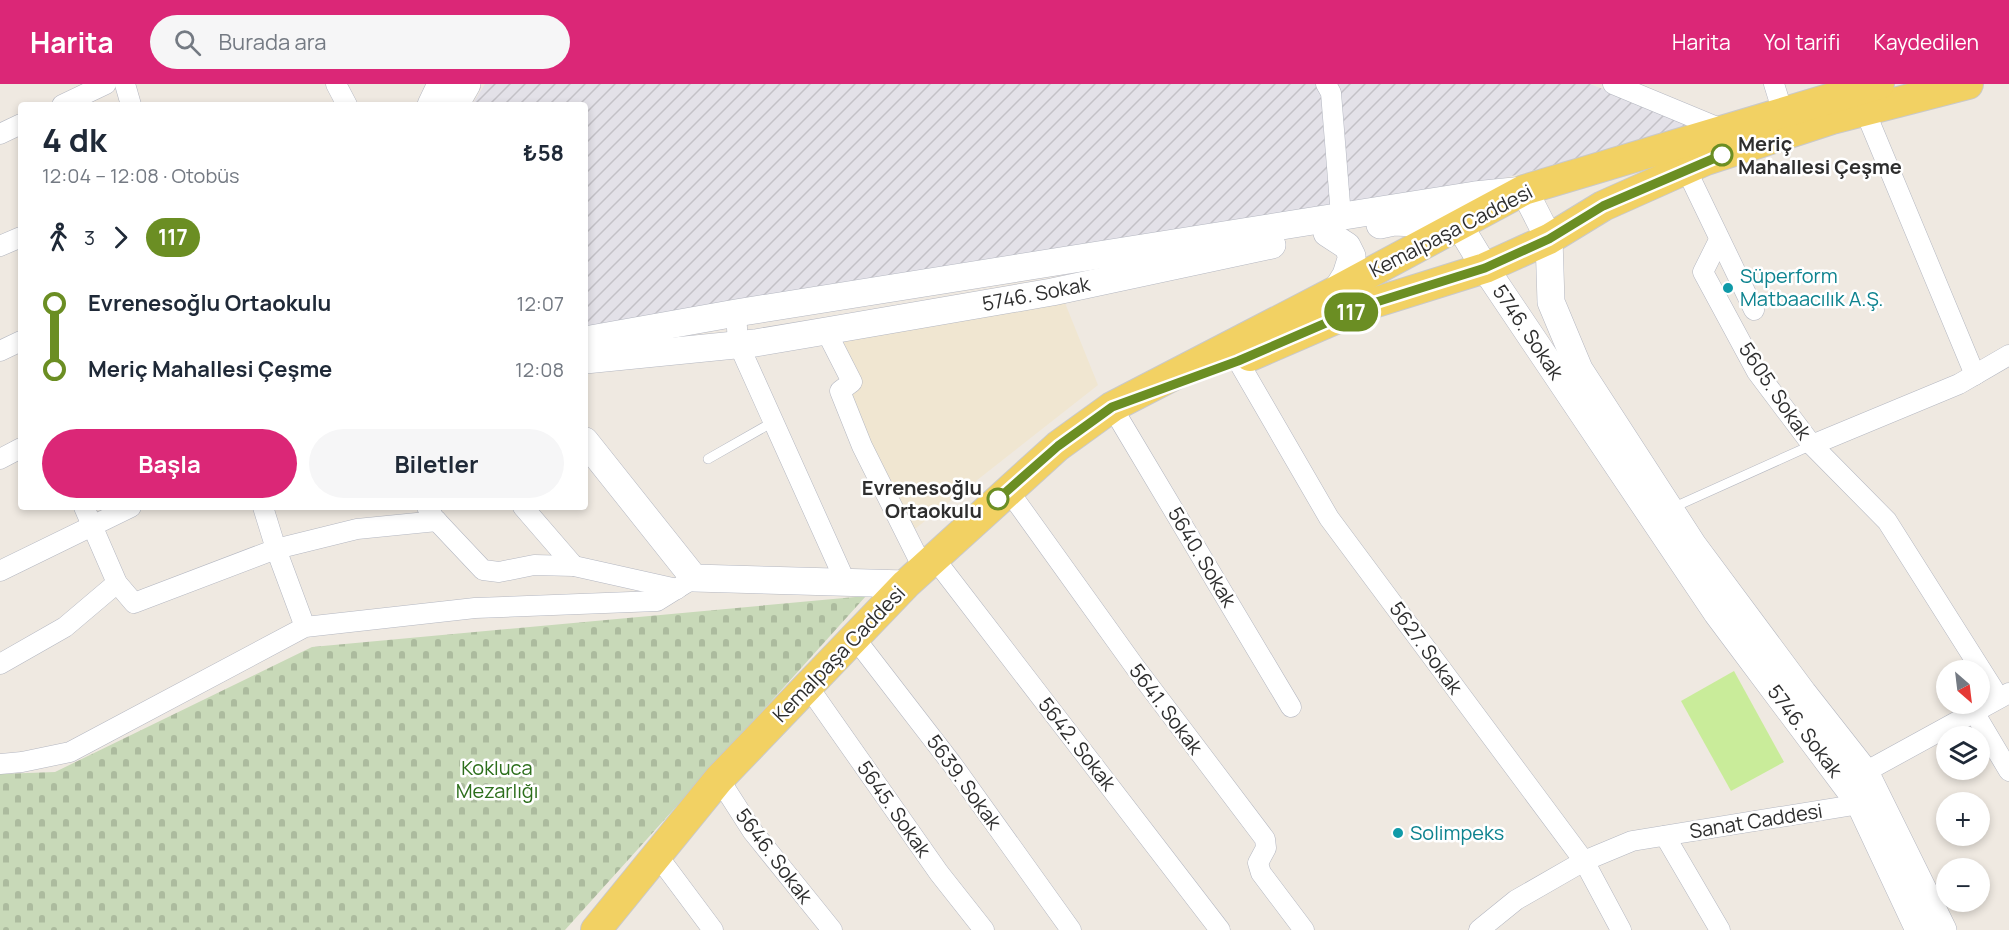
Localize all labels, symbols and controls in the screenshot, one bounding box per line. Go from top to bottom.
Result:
search box [150,15,570,69]
text: Harita [30,23,114,61]
icon: search [171,26,204,59]
text: Burada ara [219,27,326,57]
text: Harita [1672,28,1731,56]
text: Yol tarifi [1764,28,1840,56]
text: Kaydedilen [1873,28,1979,56]
text: 4 dk [42,117,107,162]
place label: Meriç Mahallesi Çeşme [1738,130,1902,180]
text: ₺58 [523,138,564,168]
marker: Meriç Mahallesi Çeşme [1711,144,1733,166]
text: 12:04 – 12:08 · Otobüs [42,162,240,189]
street label: Kemalpaşa Caddesi [1365,178,1537,283]
icon: walk [42,221,75,254]
icon: forward [104,221,137,254]
text: 117 [158,223,188,251]
text: 3 [84,224,95,251]
place label: Süperform Matbaacılık A.Ş. [1740,262,1883,312]
street label: 5746. Sokak [980,270,1093,317]
street label: 5746. Sokak [1487,279,1571,385]
marker: Süperform Matbaacılık A.Ş. [1721,281,1735,295]
text: Evrenesoğlu Ortaokulu [88,288,331,318]
text: 12:07 [517,290,564,317]
line badge: 117 [1316,292,1386,332]
text: 117 [1336,298,1366,326]
street label: 5605. Sokak [1733,337,1818,446]
text: Meriç Mahallesi Çeşme [88,354,332,384]
text: 12:08 [515,356,564,383]
button: Başla [42,429,297,498]
button: Biletler [309,429,564,498]
place label: Evrenesoğlu Ortaokulu [862,474,982,524]
marker: Evrenesoğlu Ortaokulu [987,488,1009,510]
street label: 5640. Sokak [1162,502,1243,613]
street label: Kemalpaşa Caddesi [766,580,911,728]
street label: 5627. Sokak [1384,596,1470,700]
street label: 5641. Sokak [1123,658,1210,760]
north arrow [1936,660,1990,714]
map controls [1936,660,1990,912]
street label: 5746. Sokak [1762,679,1850,783]
street label: 5642. Sokak [1032,692,1123,797]
button: layers [1936,726,1990,780]
street label: 5639. Sokak [921,729,1009,835]
park label: Kokluca Mezarlığı [456,754,538,804]
street label: 5645. Sokak [851,755,938,863]
button: + [1936,792,1990,846]
street label: Sanat Caddesi [1687,797,1824,844]
street label: 5646. Sokak [730,803,820,910]
place label: Solimpeks [1410,819,1504,846]
marker: Solimpeks [1391,826,1405,840]
button: − [1936,858,1990,912]

